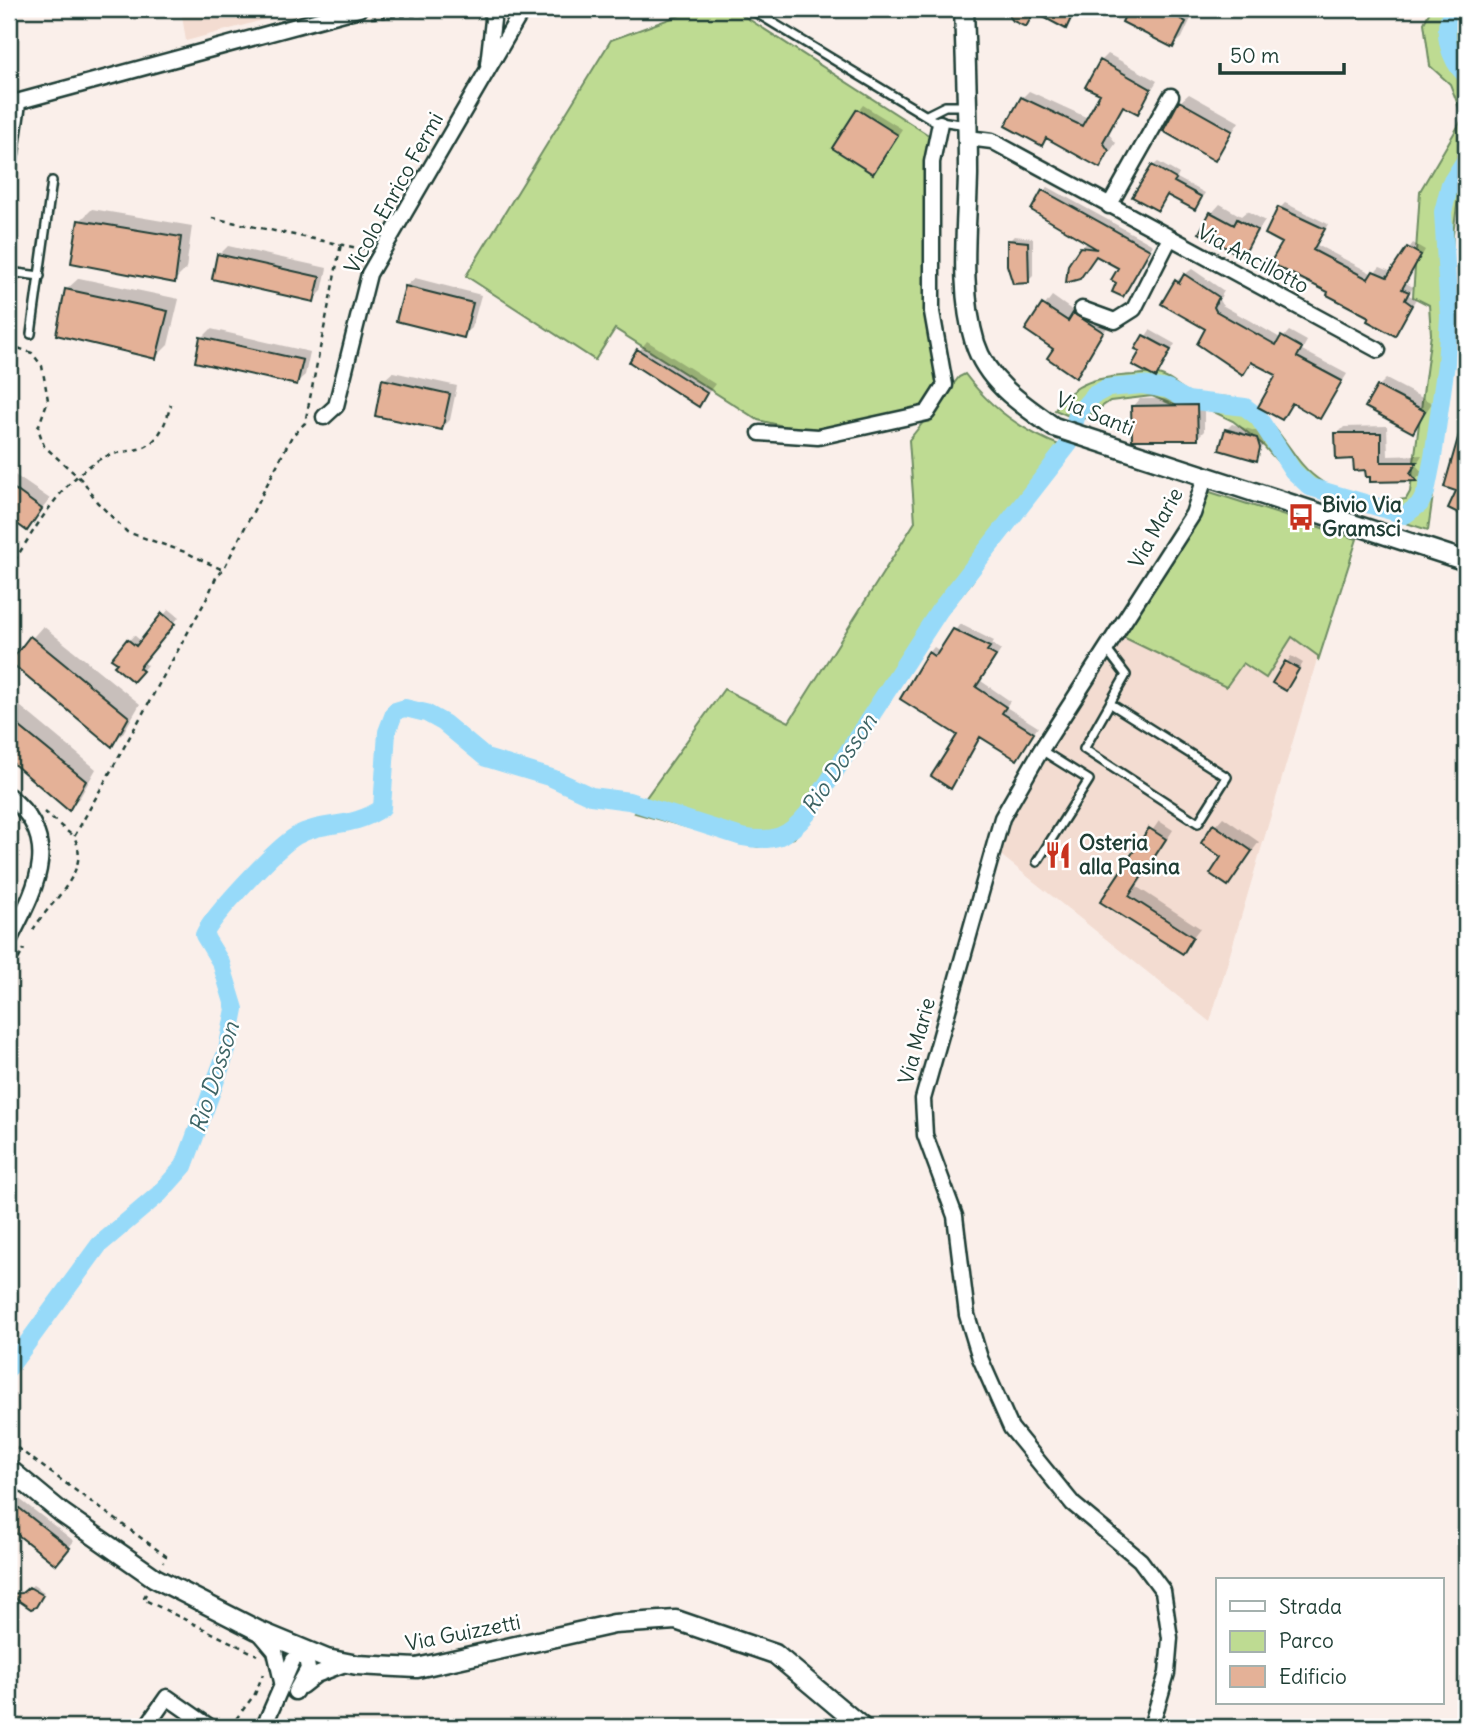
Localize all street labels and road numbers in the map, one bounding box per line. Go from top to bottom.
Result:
street label: Vicolo Enrico Fermi [338,107,449,278]
street label: Via Ancillotto [1193,218,1314,299]
street label: Via Santi [1052,386,1138,441]
street label: Via Marie [1122,483,1189,573]
street label: Via Marie [892,995,941,1087]
street label: Via Guizzetti [403,1608,523,1657]

